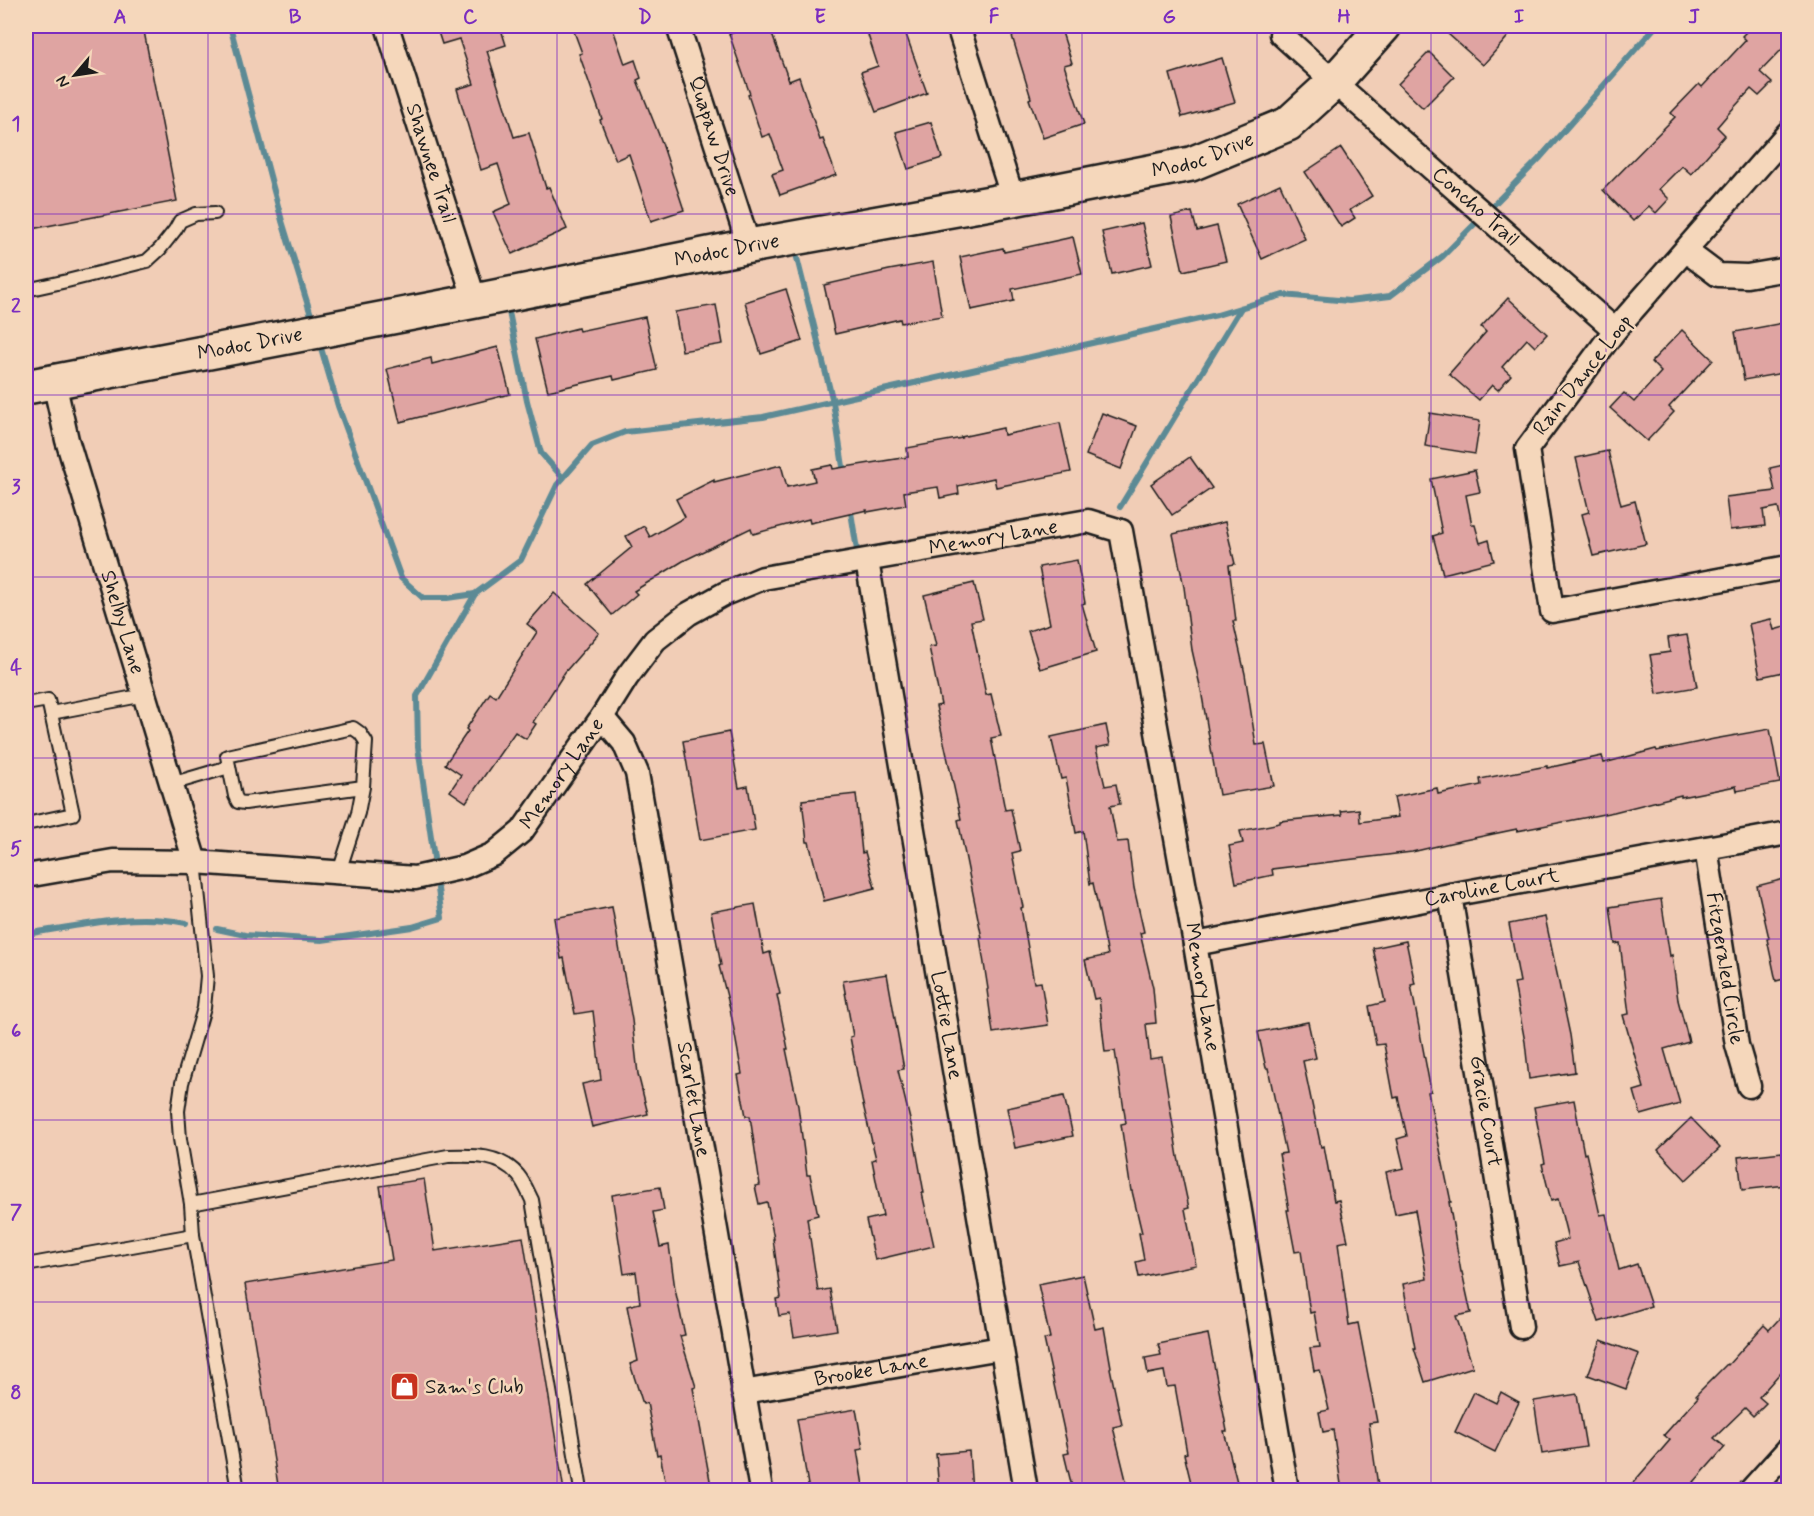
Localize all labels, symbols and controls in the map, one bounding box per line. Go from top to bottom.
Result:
text: A [113,4,127,31]
text: B [289,4,302,31]
text: C [463,4,478,31]
text: D [638,4,652,31]
text: E [814,4,826,31]
text: F [989,4,1000,31]
text: G [1162,4,1176,31]
text: H [1337,4,1351,31]
text: I [1514,4,1524,31]
text: J [1688,4,1700,31]
north arrow [45,45,105,105]
text: N [51,72,75,91]
street label: Quapaw Drive [681,73,746,200]
street label: Shawnee Trail [399,100,463,226]
text: 1 [12,111,20,138]
street label: Modoc Drive [1149,125,1258,185]
street label: Concho Trail [1426,161,1525,253]
street label: Modoc Drive [672,227,782,275]
text: 2 [11,293,21,320]
street label: Rain Dance Loop [1527,309,1639,441]
street label: Modoc Drive [195,320,305,368]
text: 3 [11,474,21,501]
street label: Memory Lane [927,513,1060,563]
street label: Shelby Lane [93,567,151,678]
text: 4 [10,655,22,682]
street label: Memory Lane [513,712,611,835]
text: 5 [10,836,22,863]
street label: Caroline Court [1422,861,1562,914]
street label: Fitzgeraled Circle [1699,890,1751,1047]
street label: Memory Lane [1177,920,1227,1054]
street label: Lottie Lane [923,969,969,1082]
text: 6 [11,1018,21,1045]
street label: Scarlet Lane [670,1039,717,1159]
street label: Gracie Court [1463,1053,1508,1169]
text: 7 [10,1199,22,1226]
street label: Brooke Lane [812,1347,930,1394]
shop icon: Sam's Club [388,1371,420,1403]
place label: Sam's Club [425,1373,524,1401]
text: 8 [10,1380,22,1407]

